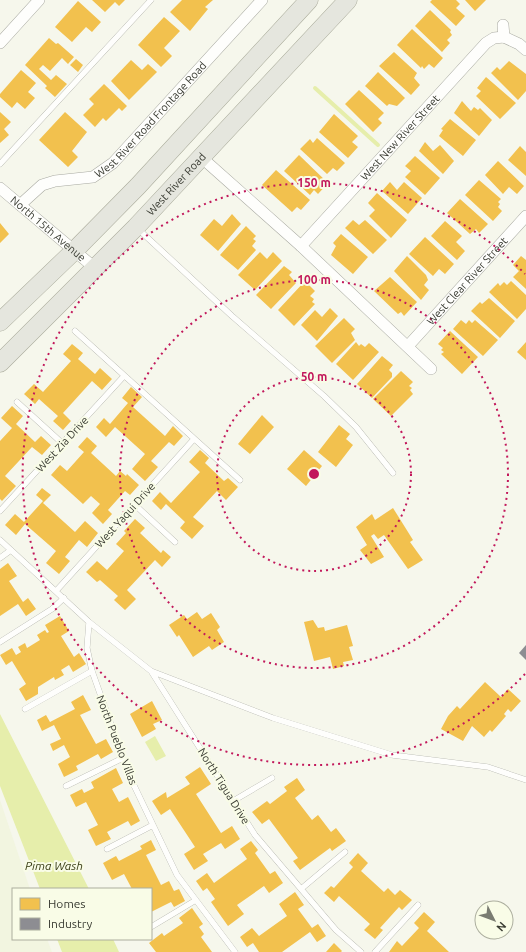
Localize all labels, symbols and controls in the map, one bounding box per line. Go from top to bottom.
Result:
street label: West River Road Frontage Road [92,59,209,180]
street label: West New River Street [358,92,442,182]
street label: West River Road [144,151,208,218]
text: 150 m [297,176,331,189]
street label: North 15th Avenue [8,194,88,264]
street label: West Clear River Street [424,234,510,327]
text: 100 m [297,273,331,286]
text: 50 m [301,370,327,383]
street label: West Zia Drive [33,414,91,474]
centre of rings [307,467,321,481]
street label: West Yaqui Drive [93,480,157,550]
street label: North Pueblo Villas [94,693,140,787]
street label: North Tigua Drive [196,746,252,826]
water label: Pima Wash [25,859,83,872]
legend [12,888,152,940]
text: Homes [48,897,86,910]
north arrow [474,900,514,940]
text: Industry [48,917,93,930]
text: N [494,920,509,934]

